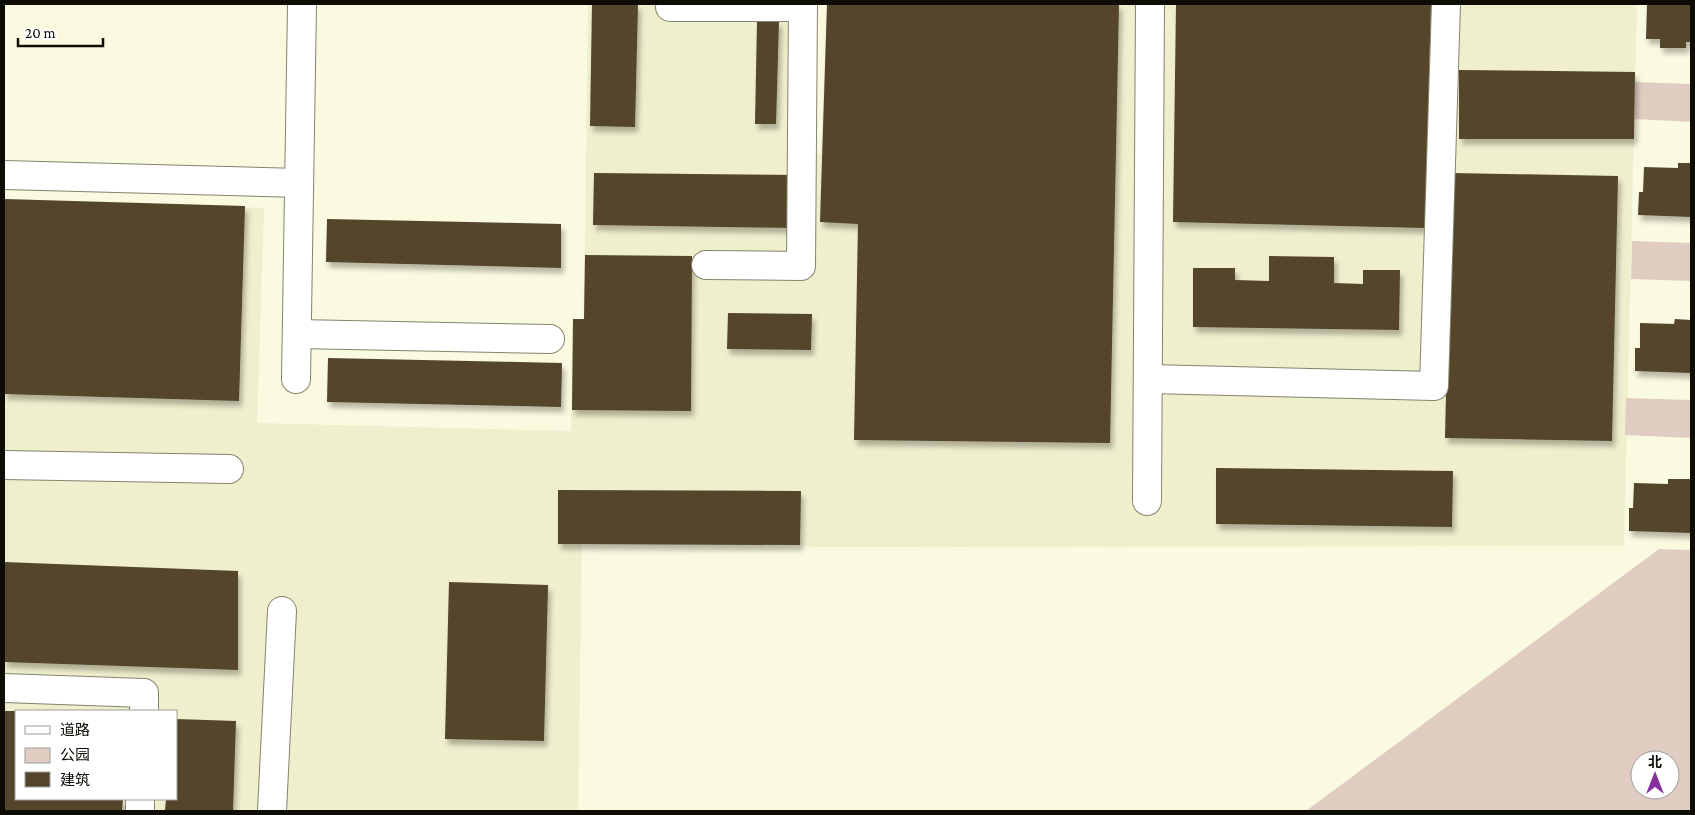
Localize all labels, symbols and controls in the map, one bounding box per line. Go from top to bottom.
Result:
scale bar [18,15,102,47]
text: 20 m [25,25,56,41]
legend [15,710,178,800]
text: 道路 [60,722,90,738]
text: 公园 [60,747,90,763]
north arrow [1630,750,1680,800]
text: 北 [1648,754,1662,770]
text: 建筑 [60,772,90,788]

